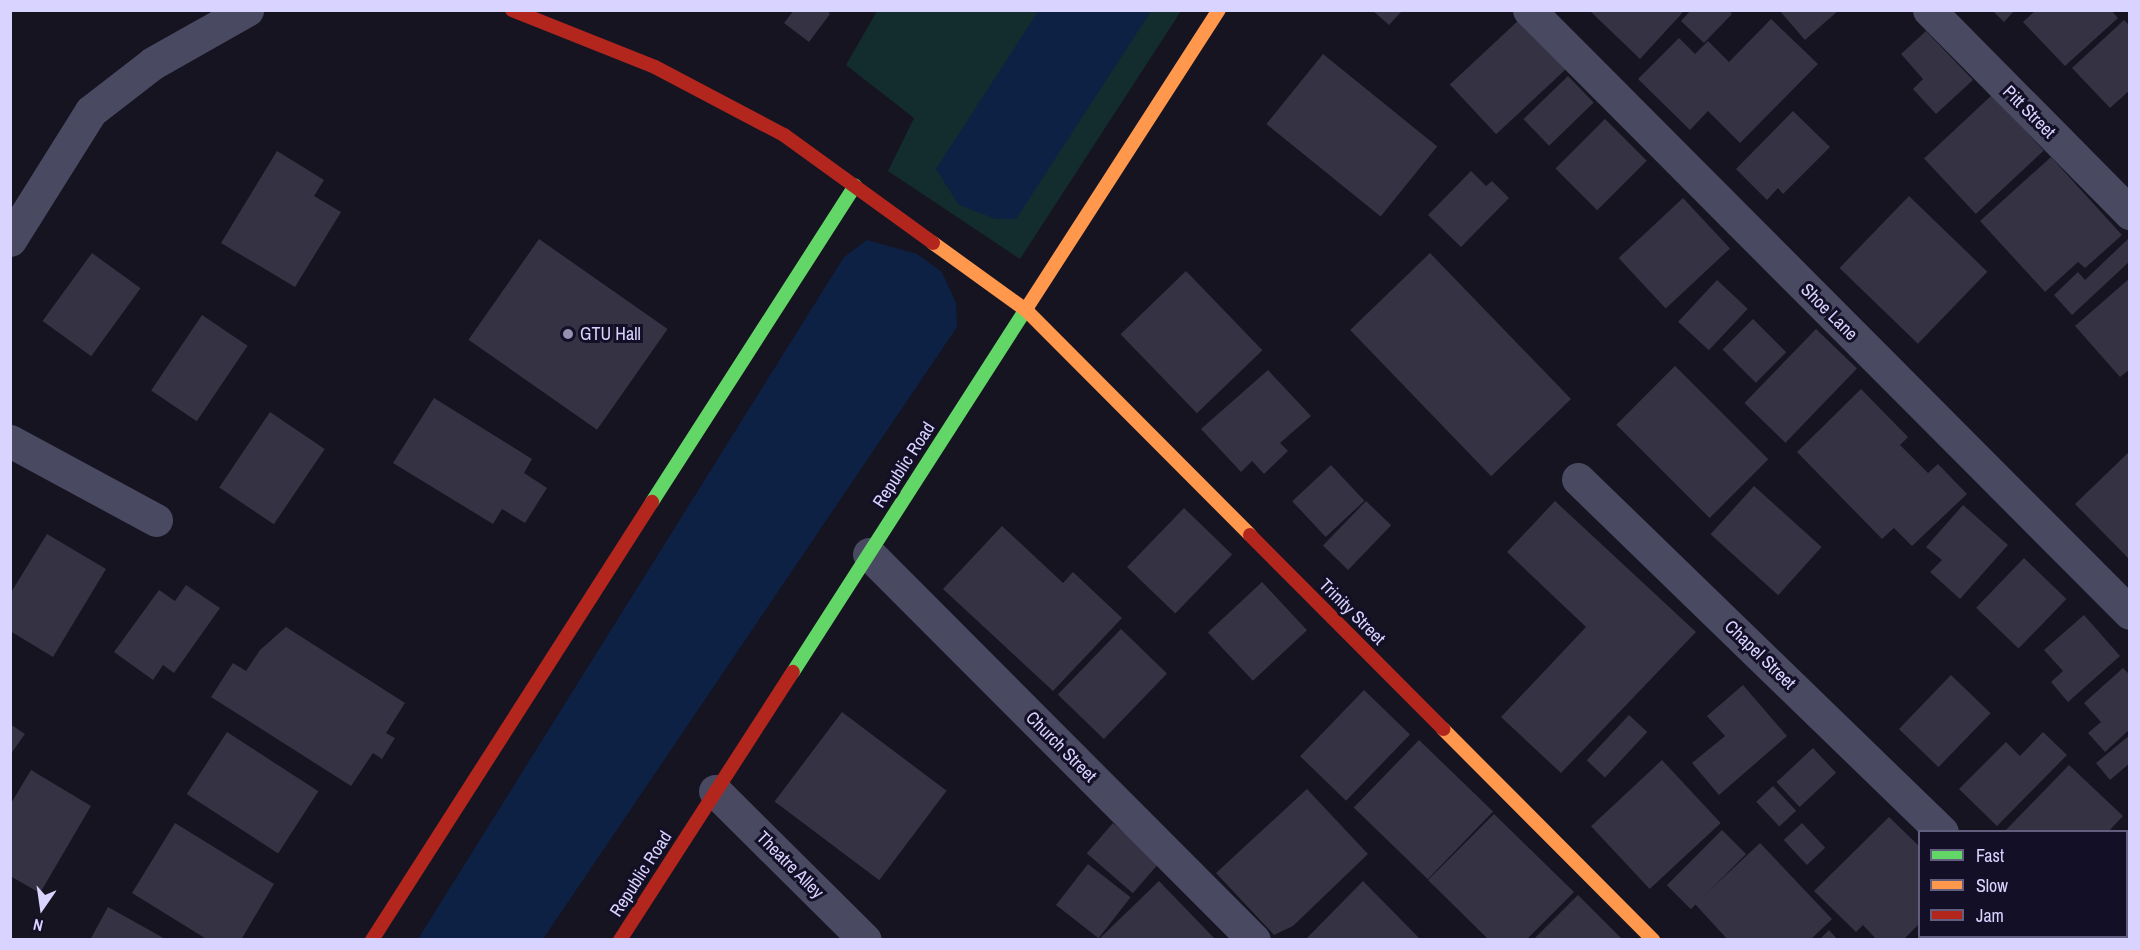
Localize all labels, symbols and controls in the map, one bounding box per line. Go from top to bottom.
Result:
street label: Pitt Street [1998,81,2060,143]
street label: Shoe Lane [1796,279,1862,345]
place label: GTU Hall [580,323,641,345]
marker: GTU Hall [561,327,575,341]
street label: Republic Road [868,418,940,512]
street label: Trinity Street [1314,574,1390,650]
street label: Chapel Street [1720,616,1800,694]
street label: Church Street [1021,707,1101,787]
street label: Republic Road [605,827,677,921]
street label: Theatre Alley [752,827,828,903]
legend [1918,830,2128,938]
text: Fast [1976,843,2004,868]
text: Slow [1976,873,2008,898]
north arrow [12,878,72,938]
text: Jam [1976,903,2004,928]
text: N [31,914,45,937]

